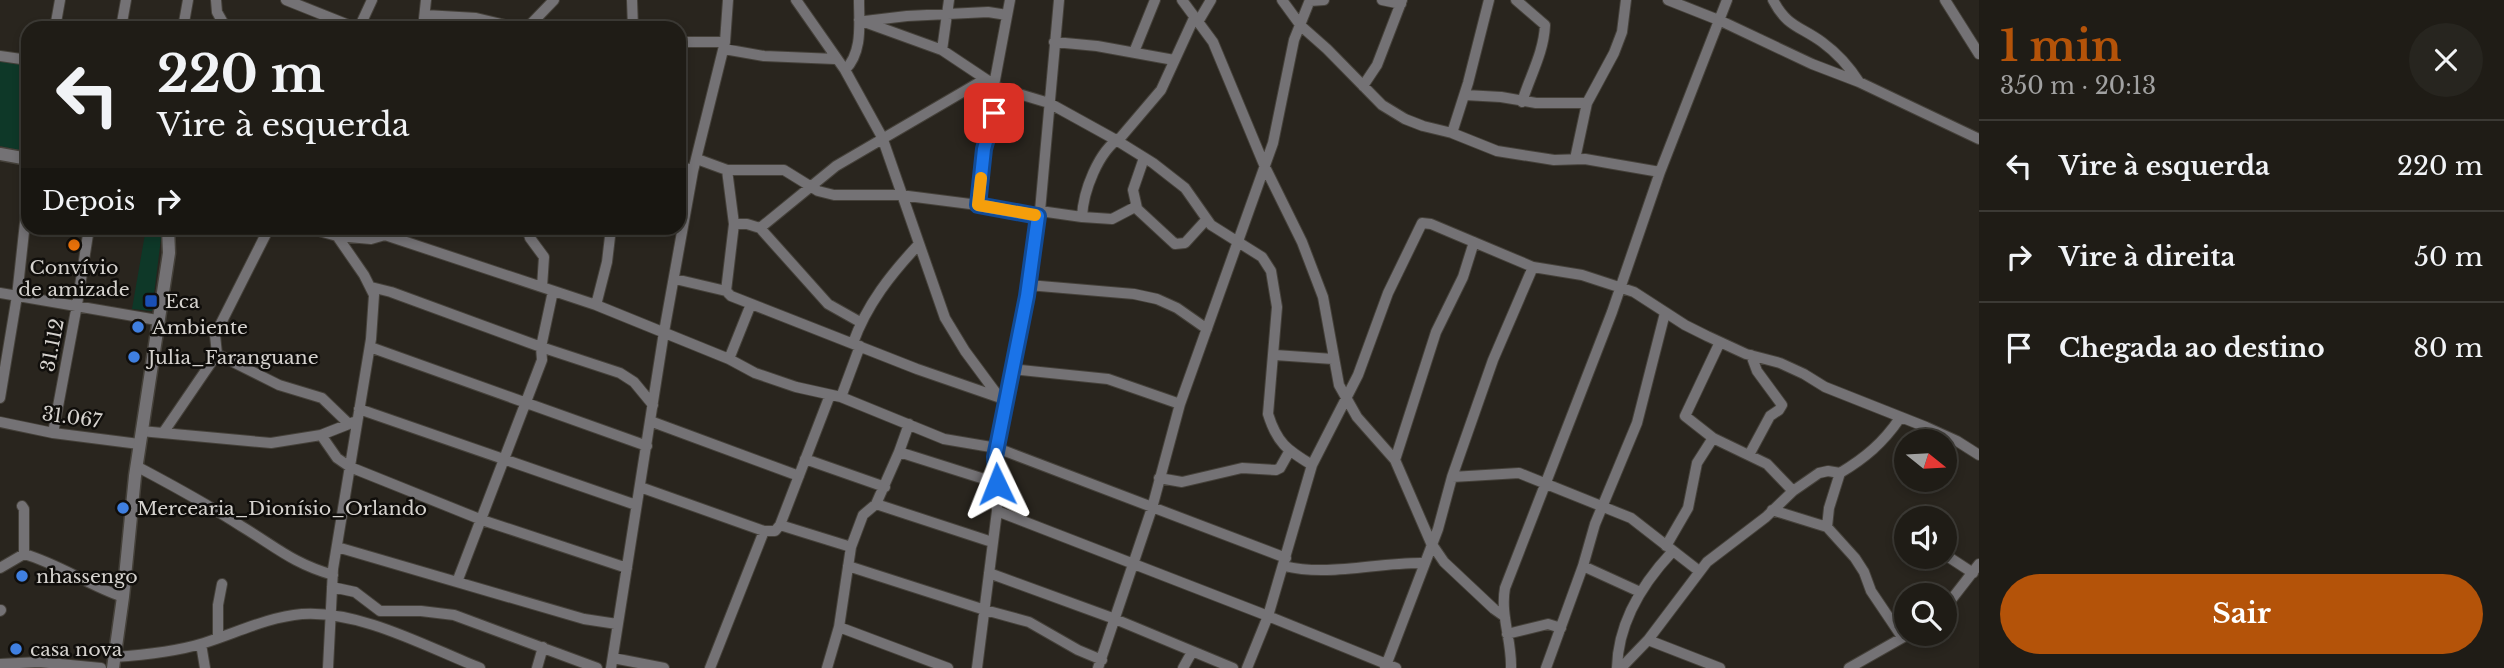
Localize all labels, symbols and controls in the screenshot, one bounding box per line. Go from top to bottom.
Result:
text: 1 min [2000,20,2122,72]
button: close [2409,23,2483,97]
text: 220 m [157,44,325,105]
icon: left [42,49,133,140]
text: 350 m · 20:13 [2000,72,2156,100]
pin [964,83,1024,143]
icon: arrive [975,94,1013,132]
text: Vire à esquerda [157,105,410,145]
icon: left [2000,147,2038,185]
text: Vire à esquerda [2059,150,2270,182]
text: 220 m [2397,150,2483,182]
icon: right [149,182,187,220]
text: Depois [42,185,135,217]
marker: Convívio de amizade [66,237,82,253]
icon: right [2000,238,2038,276]
text: Vire à direita [2059,241,2235,273]
text: 50 m [2414,241,2483,273]
place label: Convívio de amizade [18,256,130,301]
place label: Eca [165,290,200,313]
marker: Eca [143,293,159,309]
street label: 31.112 [36,316,69,374]
place label: Ambiente [151,316,248,339]
marker: Ambiente [130,319,146,335]
icon: arrive [2000,329,2038,367]
text: Chegada ao destino [2059,332,2325,364]
text: 80 m [2413,332,2483,364]
place label: Julia_Faranguane [145,346,319,369]
marker: Julia_Faranguane [126,349,142,365]
street label: 31.067 [41,402,104,433]
north arrow [1894,429,1956,492]
map controls [1894,429,1957,646]
position arrow [960,447,1034,521]
place label: Mercearia_Dionísio_Orlando [137,497,427,520]
marker: Mercearia_Dionísio_Orlando [115,500,131,516]
button: sound [1894,506,1957,569]
place label: nhassengo [36,565,138,588]
marker: nhassengo [14,568,30,584]
button: Sair [2000,574,2483,654]
button: search [1894,583,1957,646]
place label: casa nova [30,638,123,661]
marker: casa nova [8,641,24,657]

